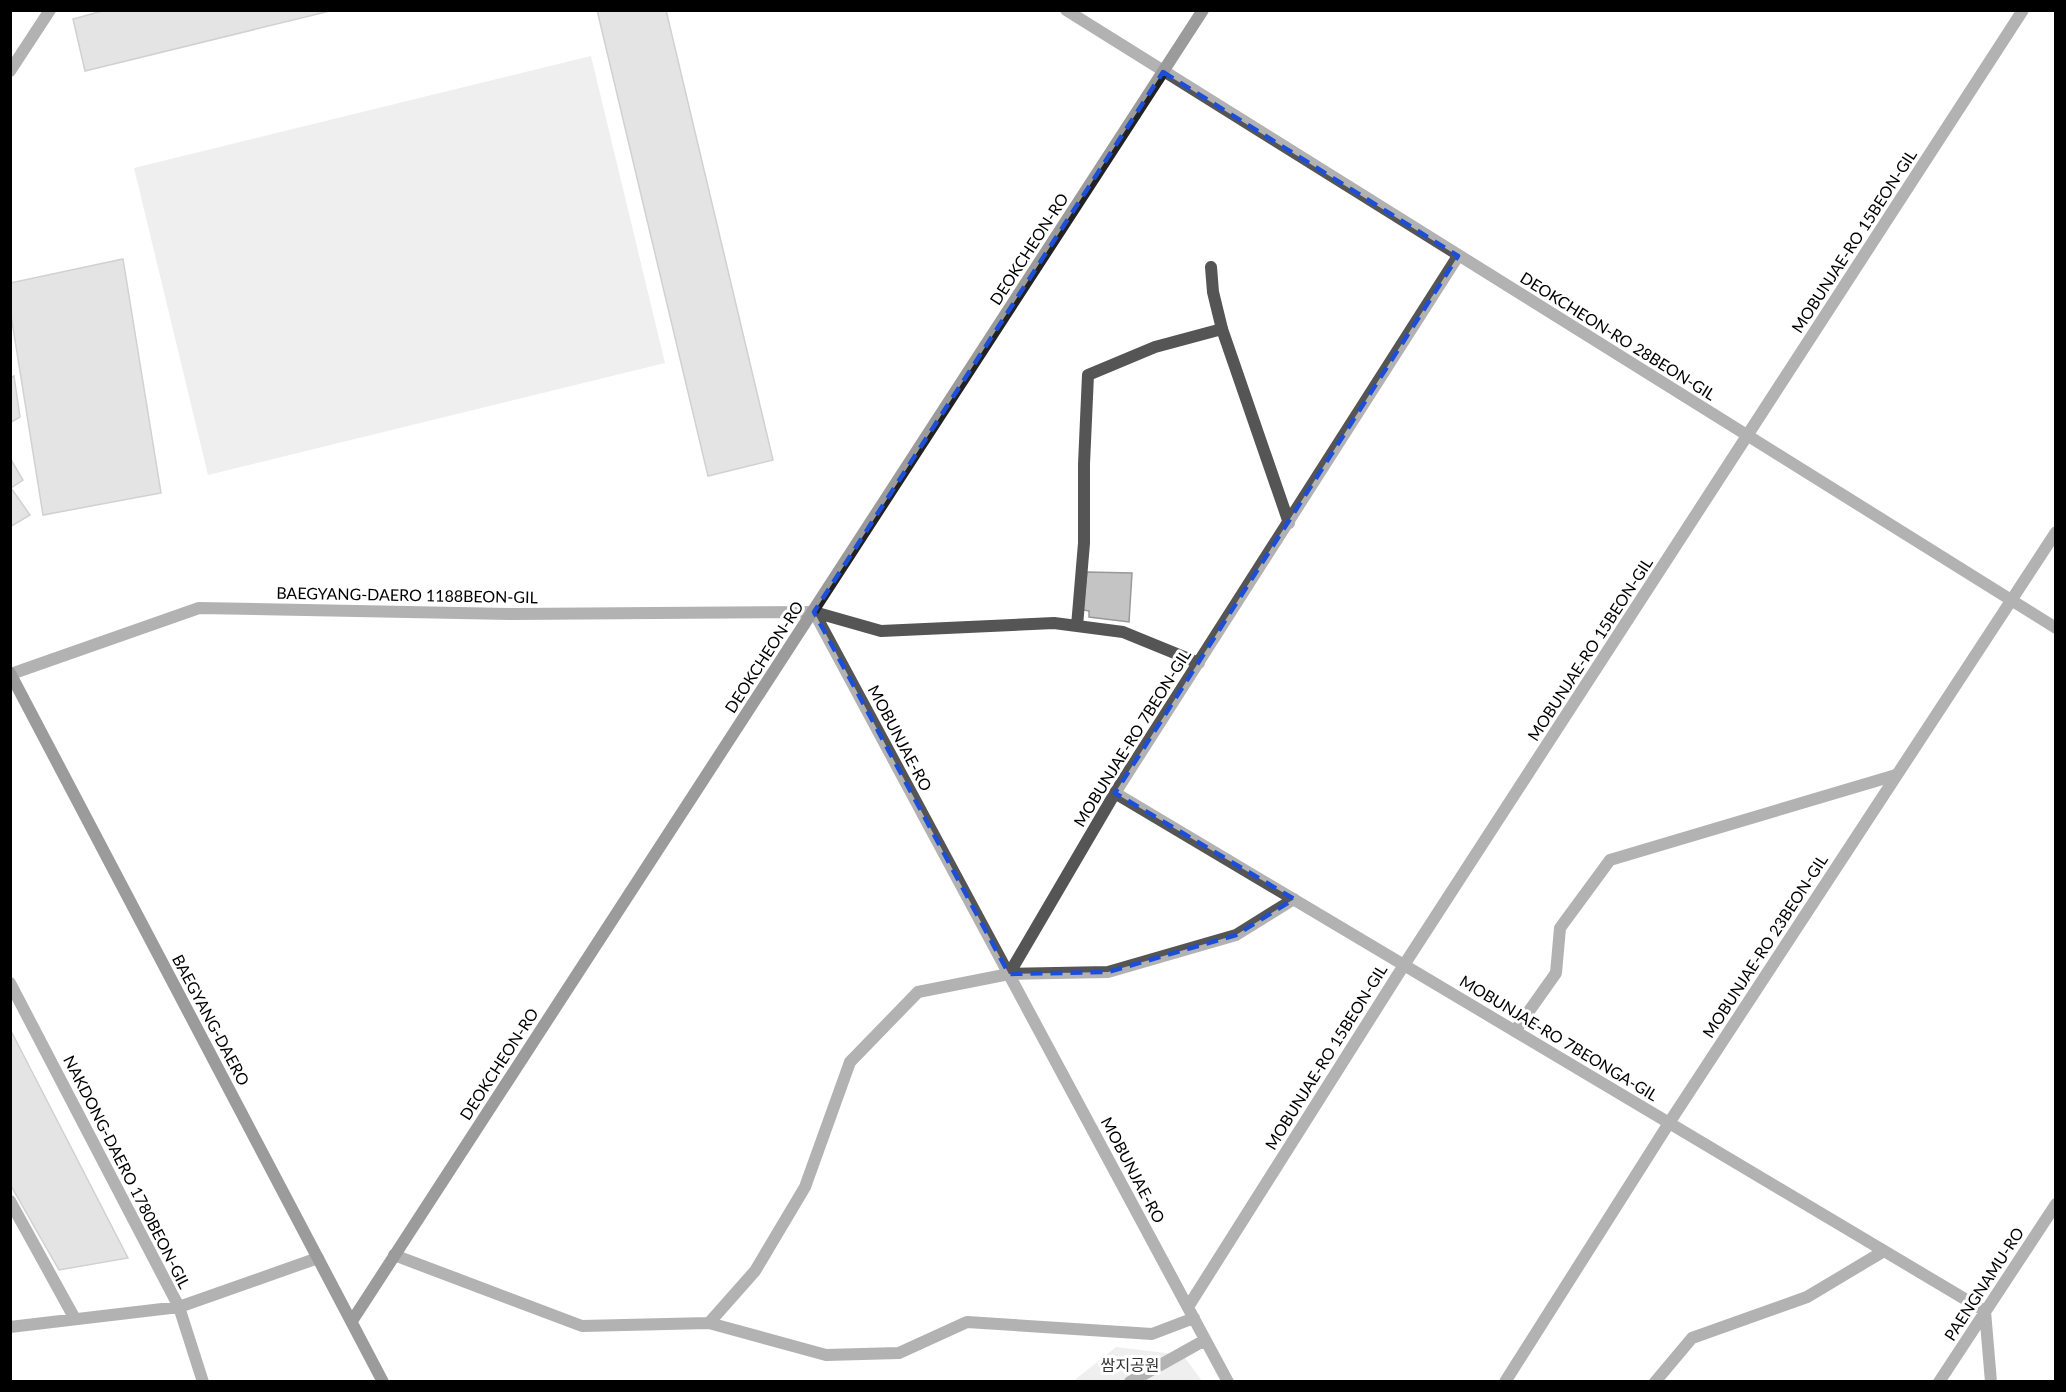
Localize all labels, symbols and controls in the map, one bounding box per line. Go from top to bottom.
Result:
street label: MOBUNJAE-RO 15BEON-GIL [1787,146,1920,336]
street label: DEOKCHEON-RO [985,189,1072,308]
street label: DEOKCHEON-RO 28BEON-GIL [1517,267,1719,404]
street label: MOBUNJAE-RO 15BEON-GIL [1523,554,1656,744]
street label: BAEGYANG-DAERO 1188BEON-GIL [276,583,538,606]
street label: DEOKCHEON-RO [720,597,807,716]
street label: MOBUNJAE-RO 7BEON-GIL [1069,646,1194,830]
street label: MOBUNJAE-RO [865,682,936,794]
street label: MOBUNJAE-RO 23BEON-GIL [1698,851,1831,1041]
street label: BAEGYANG-DAERO [169,951,254,1089]
street label: MOBUNJAE-RO 15BEON-GIL [1261,961,1391,1153]
street label: MOBUNJAE-RO 7BEONGA-GIL [1457,971,1662,1104]
street label: DEOKCHEON-RO [455,1004,542,1123]
street label: NAKDONG-DAERO 1780BEON-GIL [60,1052,195,1291]
street label: MOBUNJAE-RO [1098,1114,1169,1226]
street label: PAENGNAMU-RO [1940,1223,2027,1344]
park label: 쌈지공원 [1101,1355,1159,1374]

